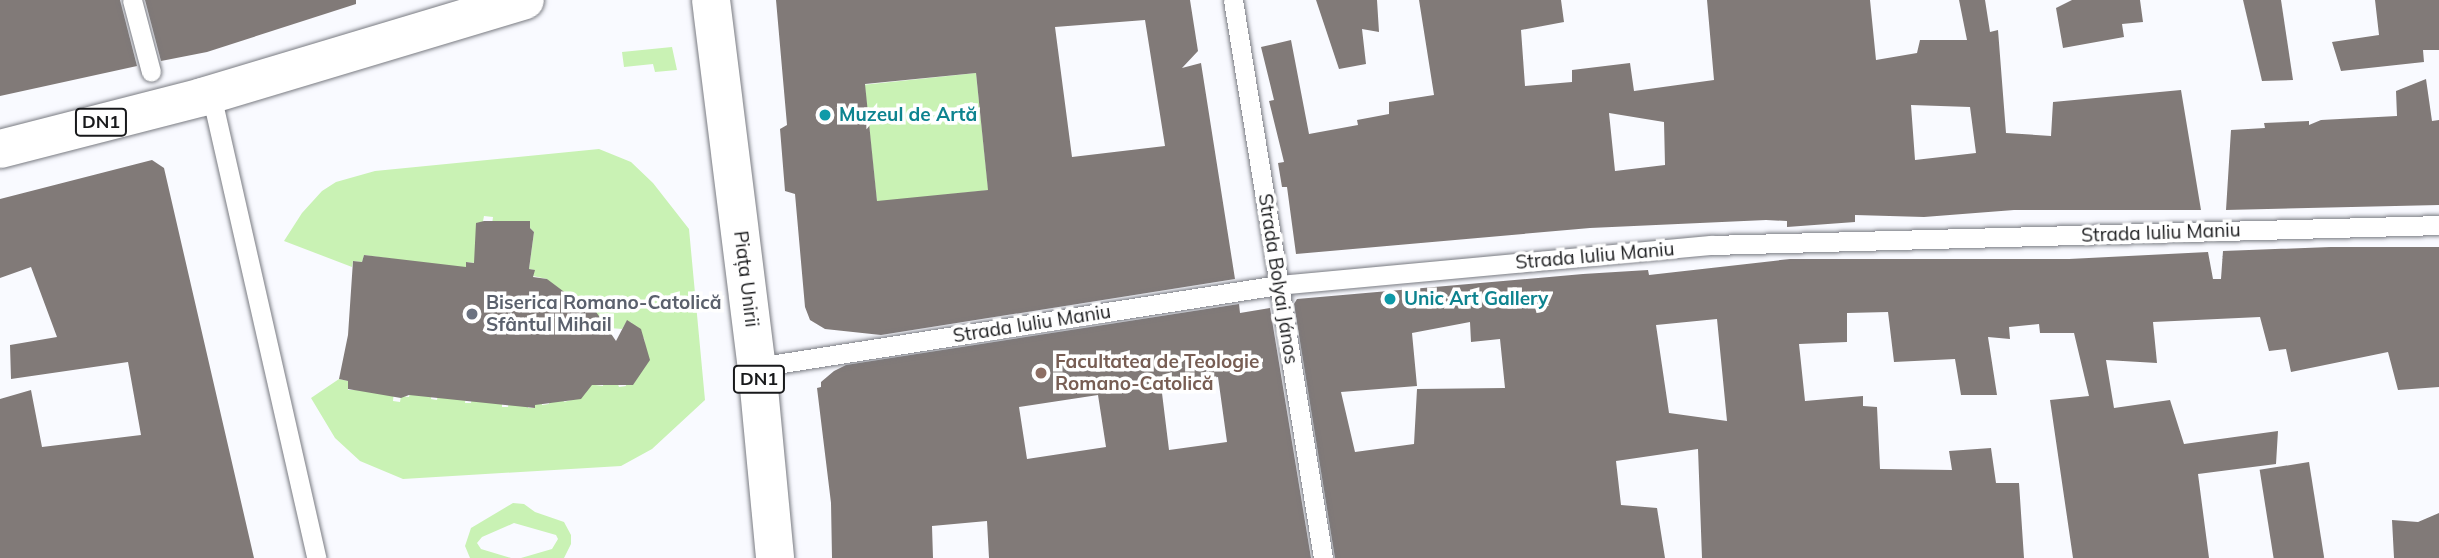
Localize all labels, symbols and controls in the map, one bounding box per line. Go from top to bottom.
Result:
place label: Muzeul de Artă [839,104,977,126]
road number: DN1 [75,107,127,136]
marker: Muzeul de Artă [817,107,833,123]
street label: Strada Bolyai János [1253,192,1303,366]
street label: Strada Iuliu Maniu [2081,219,2241,247]
street label: Piața Unirii [729,230,763,328]
street label: Strada Iuliu Maniu [1515,238,1675,274]
place label: Unic Art Gallery [1404,288,1548,310]
marker: Unic Art Gallery [1382,291,1398,307]
place label: Biserica Romano-Catolică Sfântul Mihail [486,292,722,336]
street label: Strada Iuliu Maniu [951,300,1113,348]
marker: Biserica Romano-Catolică Sfântul Mihail [464,306,480,322]
place label: Facultatea de Teologie Romano-Catolică [1055,351,1259,395]
road number: DN1 [733,365,785,394]
marker: Facultatea de Teologie Romano-Catolică [1033,365,1049,381]

